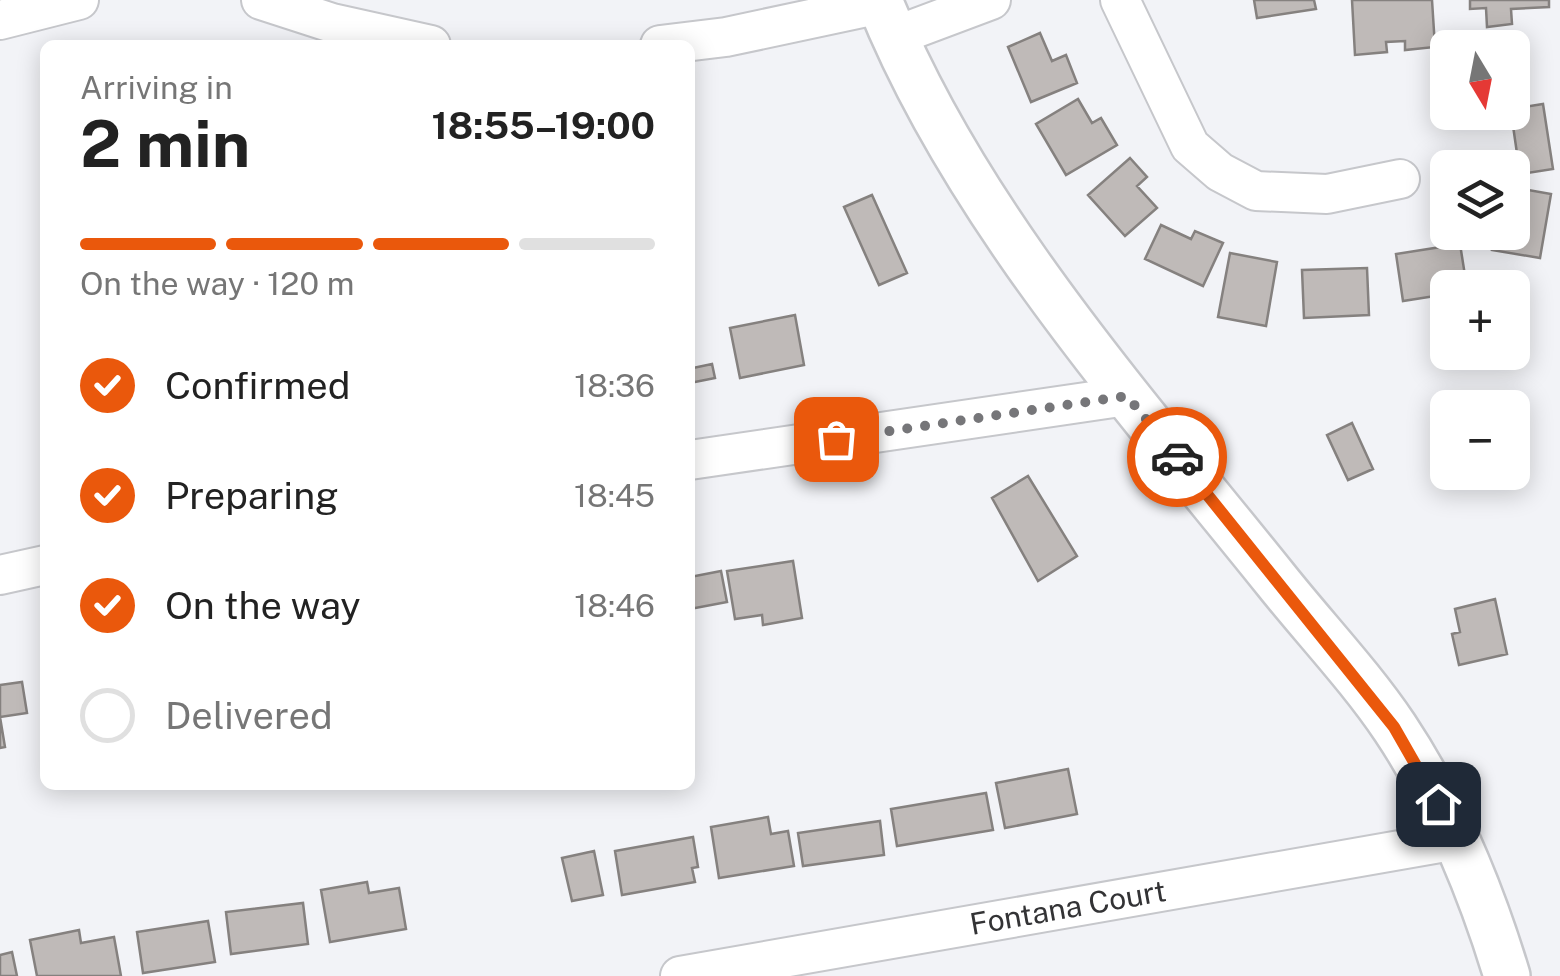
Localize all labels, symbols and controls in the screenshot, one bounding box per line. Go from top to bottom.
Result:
north arrow [1430,30,1530,130]
map controls [1430,30,1530,490]
text: Arriving in [80,69,233,106]
text: 18:55–19:00 [431,103,655,148]
text: 2 min [80,105,250,182]
button: layers [1430,150,1530,250]
text: On the way · 120 m [80,265,354,302]
button: + [1430,270,1530,370]
icon: check [80,358,135,413]
text: Confirmed [165,363,350,408]
text: 18:36 [574,367,655,404]
button: − [1430,390,1530,490]
pin [794,397,879,482]
courier [1127,407,1227,507]
icon: bag [809,412,864,467]
icon: car [1150,430,1205,485]
icon: check [80,468,135,523]
text: Preparing [165,473,339,518]
text: 18:45 [574,477,655,514]
icon: check [80,578,135,633]
text: On the way [165,583,361,628]
text: 18:46 [574,587,655,624]
text: Delivered [165,693,333,738]
pin [1396,762,1481,847]
icon: home [1411,777,1466,832]
street label: Fontana Court [967,872,1169,942]

